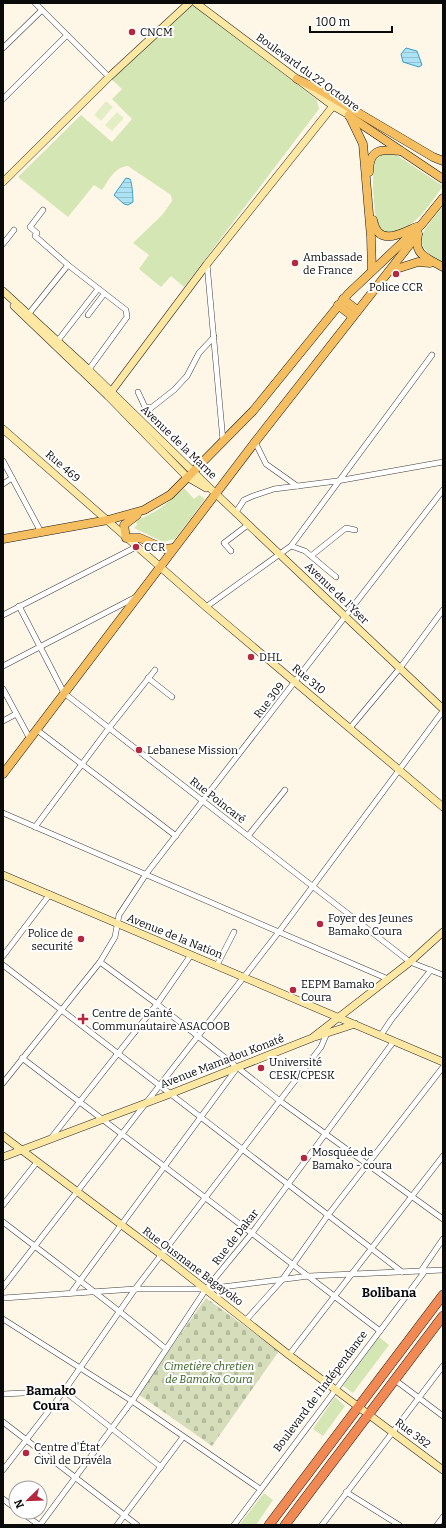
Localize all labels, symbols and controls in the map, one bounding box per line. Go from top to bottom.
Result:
scale bar [310,8,392,34]
text: 100 m [316,15,351,29]
place label: CNCM [140,26,173,39]
marker: CNCM [127,27,137,37]
street label: Boulevard du 22 Octobre [254,31,362,114]
place label: Ambassade de France [303,251,363,277]
marker: Ambassade de France [290,258,300,268]
marker: Police CCR [391,269,401,279]
place label: Police CCR [369,281,424,294]
street label: Avenue de la Marne [138,403,219,482]
street label: Rue 469 [43,448,83,485]
place label: CCR [144,541,166,554]
marker: CCR [131,542,141,552]
street label: Avenue de l'Yser [302,560,371,627]
place label: DHL [259,651,282,664]
marker: DHL [246,652,256,662]
street label: Rue 310 [289,662,328,697]
street label: Rue 309 [251,680,287,721]
place label: Lebanese Mission [147,744,238,757]
marker: Lebanese Mission [134,745,144,755]
street label: Rue Poincaré [187,775,248,826]
street label: Avenue de la Nation [125,911,225,962]
place label: Foyer des Jeunes Bamako Coura [328,912,413,938]
marker: Foyer des Jeunes Bamako Coura [315,919,325,929]
place label: Police de securité [28,927,73,953]
marker: Police de securité [76,934,86,944]
place label: EEPM Bamako Coura [301,978,375,1004]
marker: EEPM Bamako Coura [288,985,298,995]
place label: Centre de Santé Communautaire ASACOOB [92,1007,230,1033]
marker: Centre de Santé Communautaire ASACOOB [77,1013,89,1025]
street label: Avenue Mamadou Konaté [159,1032,286,1091]
place label: Université CESK/CPESK [269,1056,335,1082]
marker: Université CESK/CPESK [256,1063,266,1073]
place label: Mosquée de Bamako - coura [312,1146,392,1172]
marker: Mosquée de Bamako - coura [299,1153,309,1163]
street label: Rue de Dakar [210,1207,261,1268]
street label: Rue Ousmane Bagayoko [140,1224,246,1308]
district label: Bolibana [362,1285,417,1300]
street label: Boulevard de l'Indépendance [271,1328,370,1454]
park label: Cimetière chretien de Bamako Coura [164,1360,254,1386]
district label: Bamako Coura [26,1383,77,1413]
street label: Rue 382 [392,1416,433,1451]
place label: Centre d'État Civil de Dravéla [34,1440,112,1467]
marker: Centre d'État Civil de Dravéla [21,1448,31,1458]
north arrow [8,1480,48,1520]
text: N [11,1497,27,1510]

